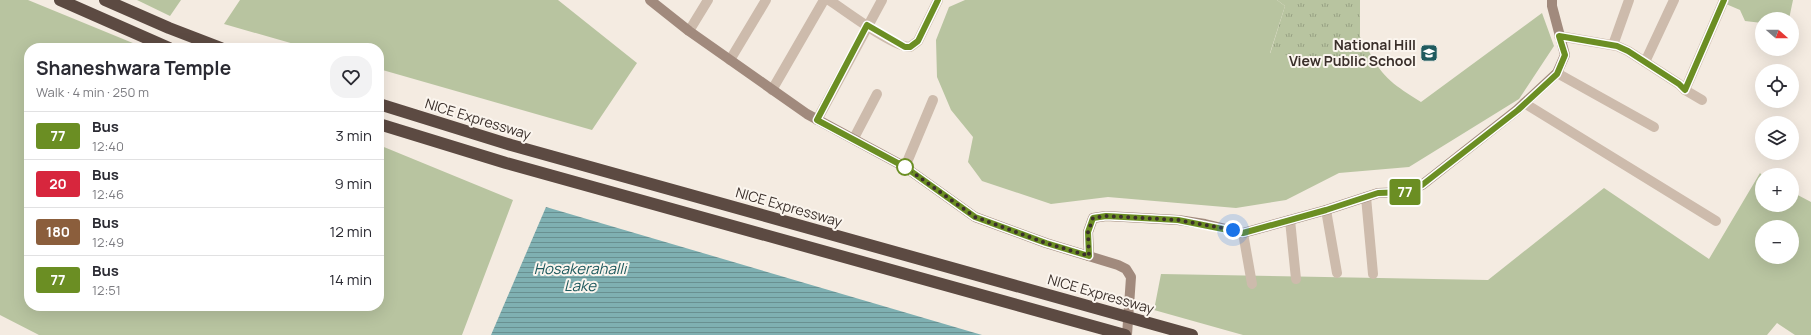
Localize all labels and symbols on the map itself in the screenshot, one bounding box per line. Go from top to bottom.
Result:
north arrow [1755,12,1799,56]
place label: National Hill View Public School [1289,35,1416,70]
school or university icon: National Hill View Public School [1419,43,1439,63]
street label: NICE Expressway [423,93,534,144]
unlabelled marker [896,158,914,176]
line badge: 77 [1387,179,1423,205]
street label: NICE Expressway [734,182,845,231]
your location [1223,220,1243,240]
water label: Hosakerahalli Lake [534,258,629,296]
street label: NICE Expressway [1046,269,1157,318]

